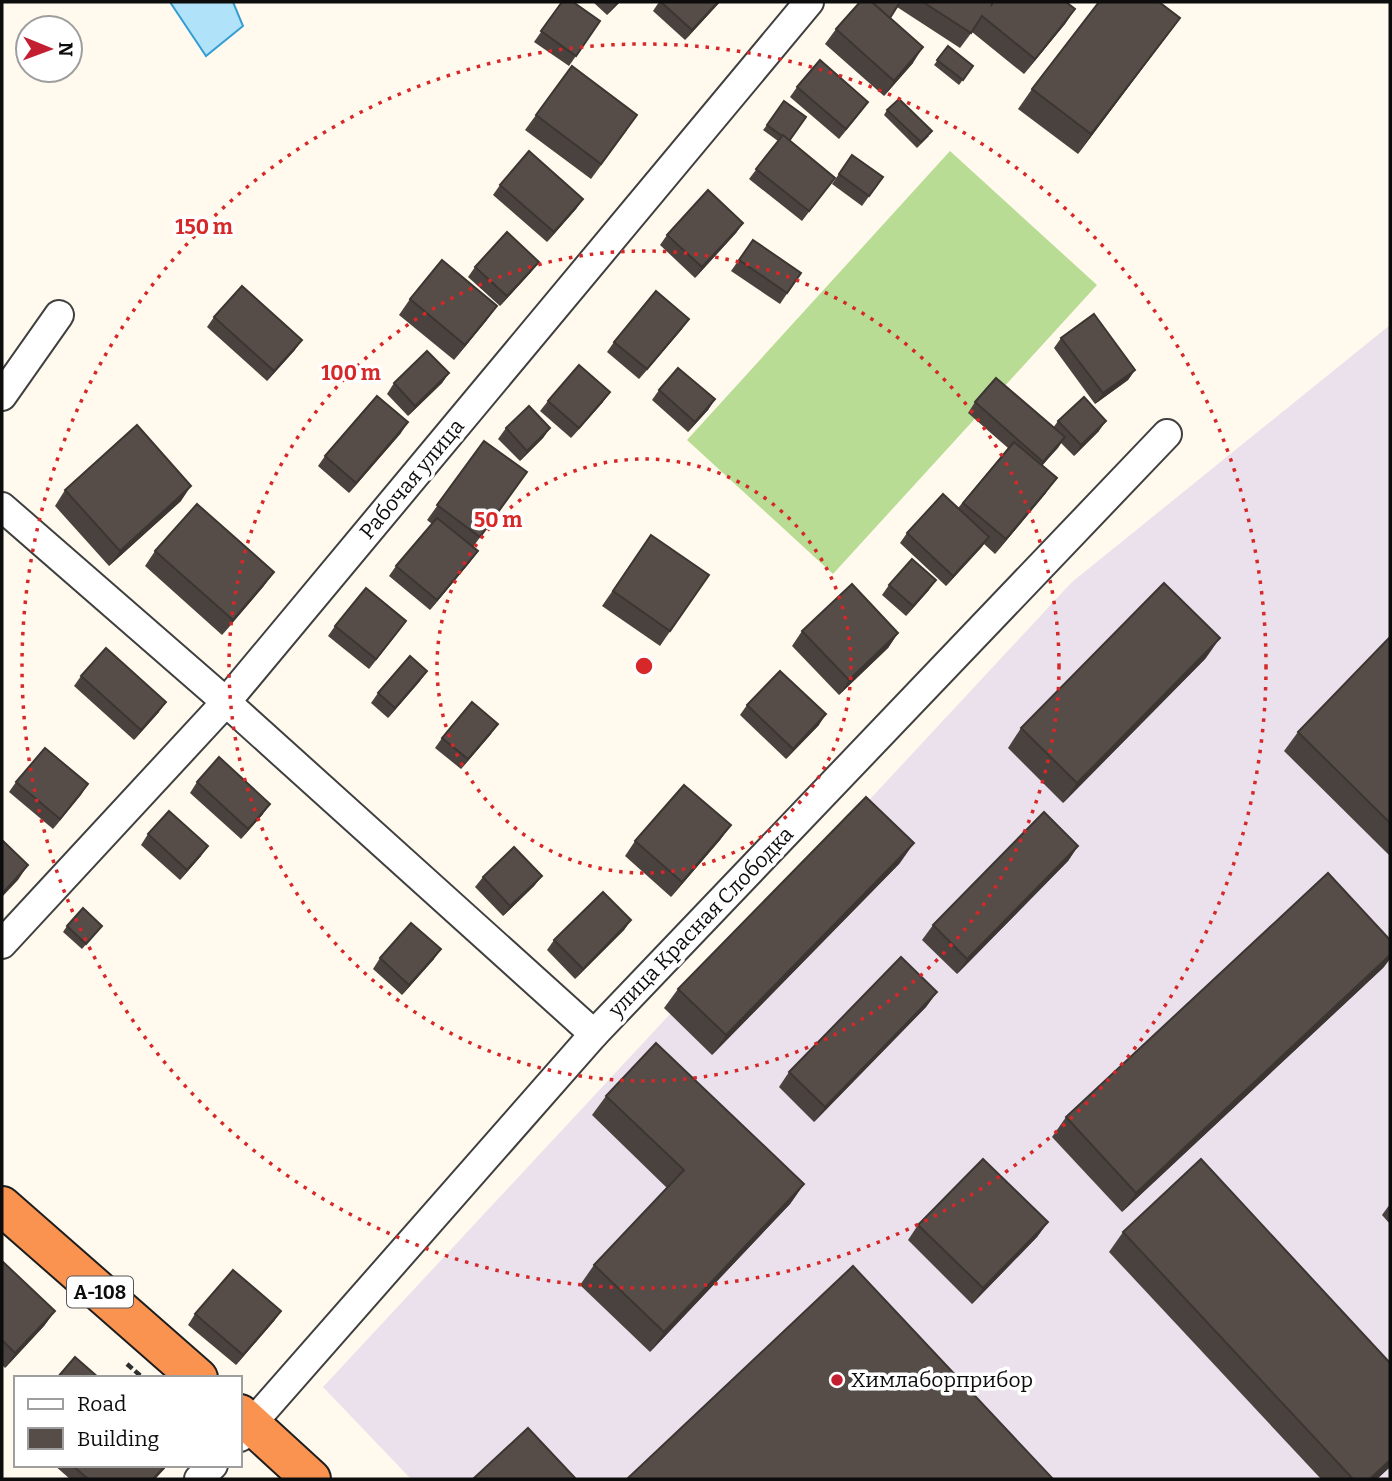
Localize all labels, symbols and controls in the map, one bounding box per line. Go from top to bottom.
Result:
north arrow [14,14,84,84]
text: N [54,42,77,57]
text: 150 m [175,214,233,240]
text: 100 m [321,360,381,386]
street label: Рабочая улица [354,413,470,544]
text: 50 m [474,507,522,533]
centre of rings [632,654,656,678]
street label: улица Красная Слободка [603,821,799,1023]
road number: А-108 [67,1276,133,1308]
place label: Химлаборприбор [851,1367,1033,1393]
marker: Химлаборприбор [829,1372,845,1388]
legend [14,1376,242,1467]
text: Road [77,1391,126,1417]
text: Building [77,1426,160,1452]

